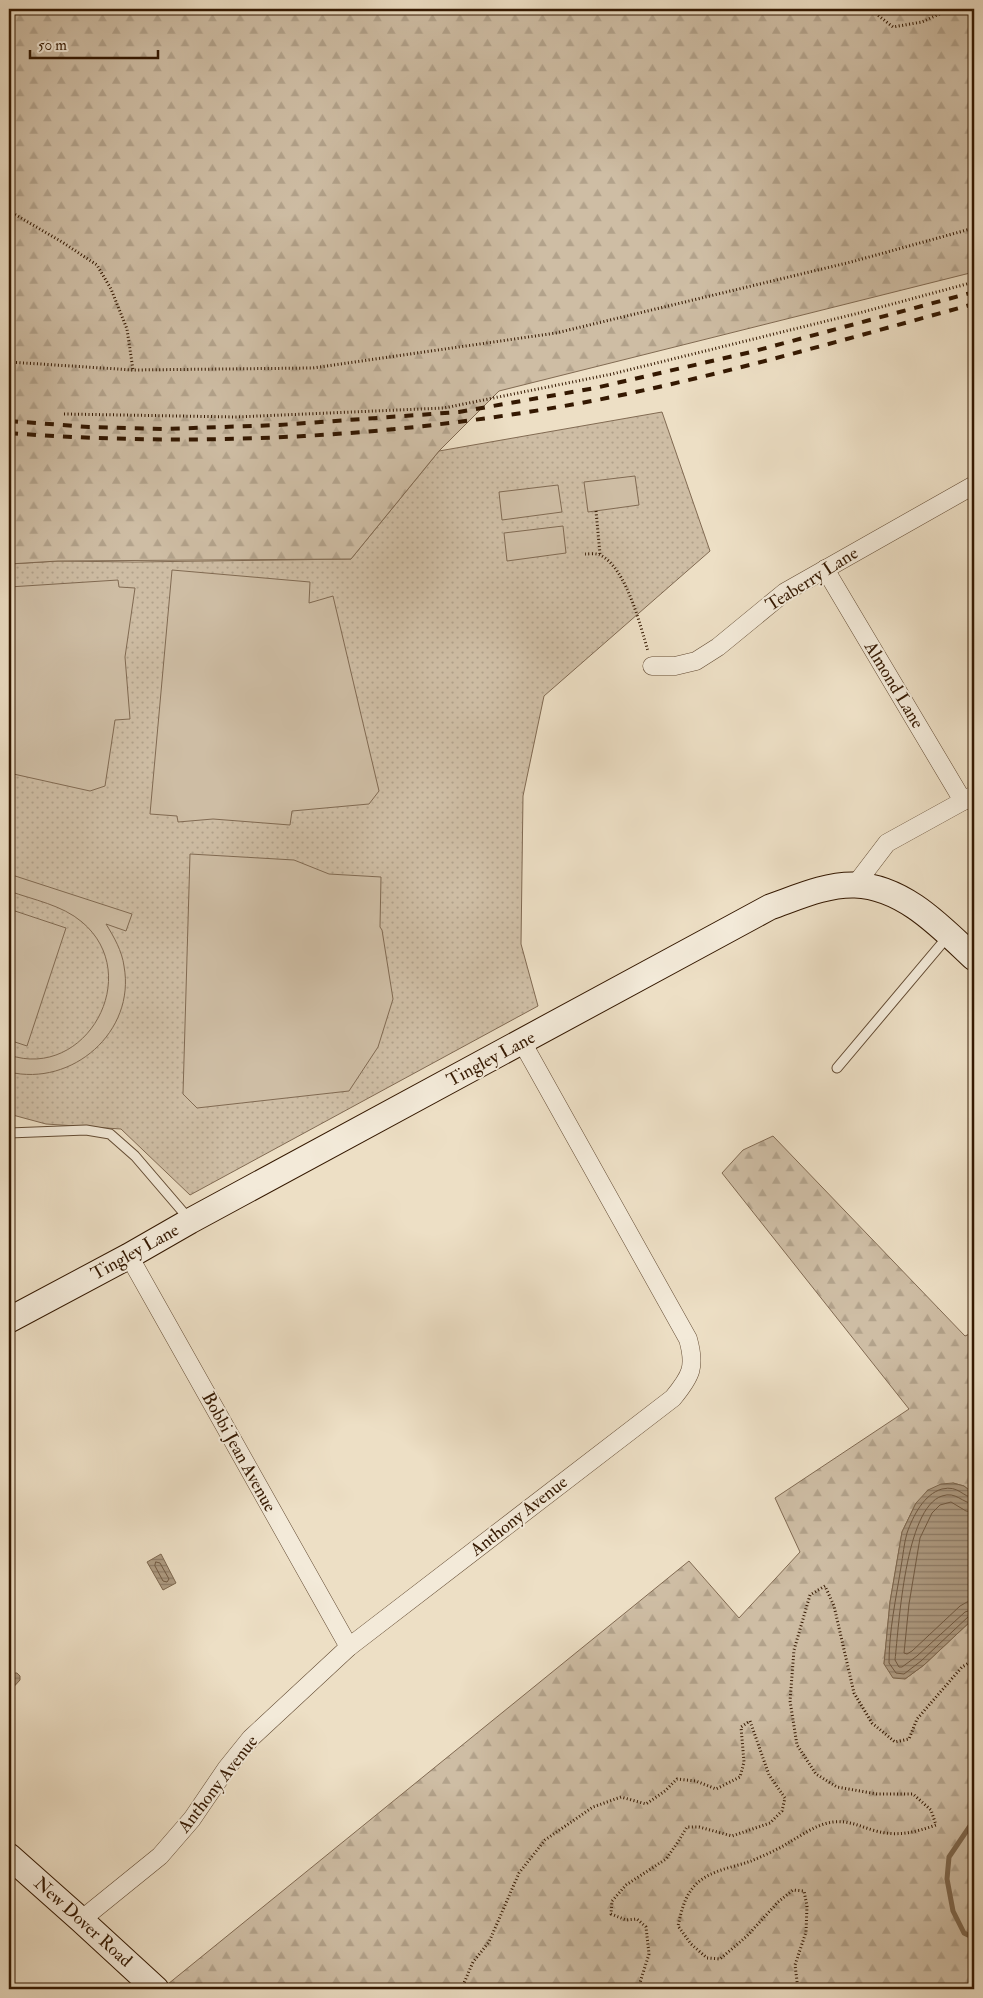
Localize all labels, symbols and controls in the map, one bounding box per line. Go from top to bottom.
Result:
scale bar [30,28,158,60]
text: 50 m [38,36,67,55]
street label: Teaberry Lane [761,541,863,617]
street label: Almond Lane [858,636,929,733]
street label: Tingley Lane [443,1026,540,1092]
street label: Tingley Lane [87,1218,183,1286]
street label: Bobbi Jean Avenue [197,1388,282,1516]
street label: Anthony Avenue [465,1470,573,1562]
street label: Anthony Avenue [172,1730,264,1838]
street label: New Dover Road [29,1872,137,1972]

